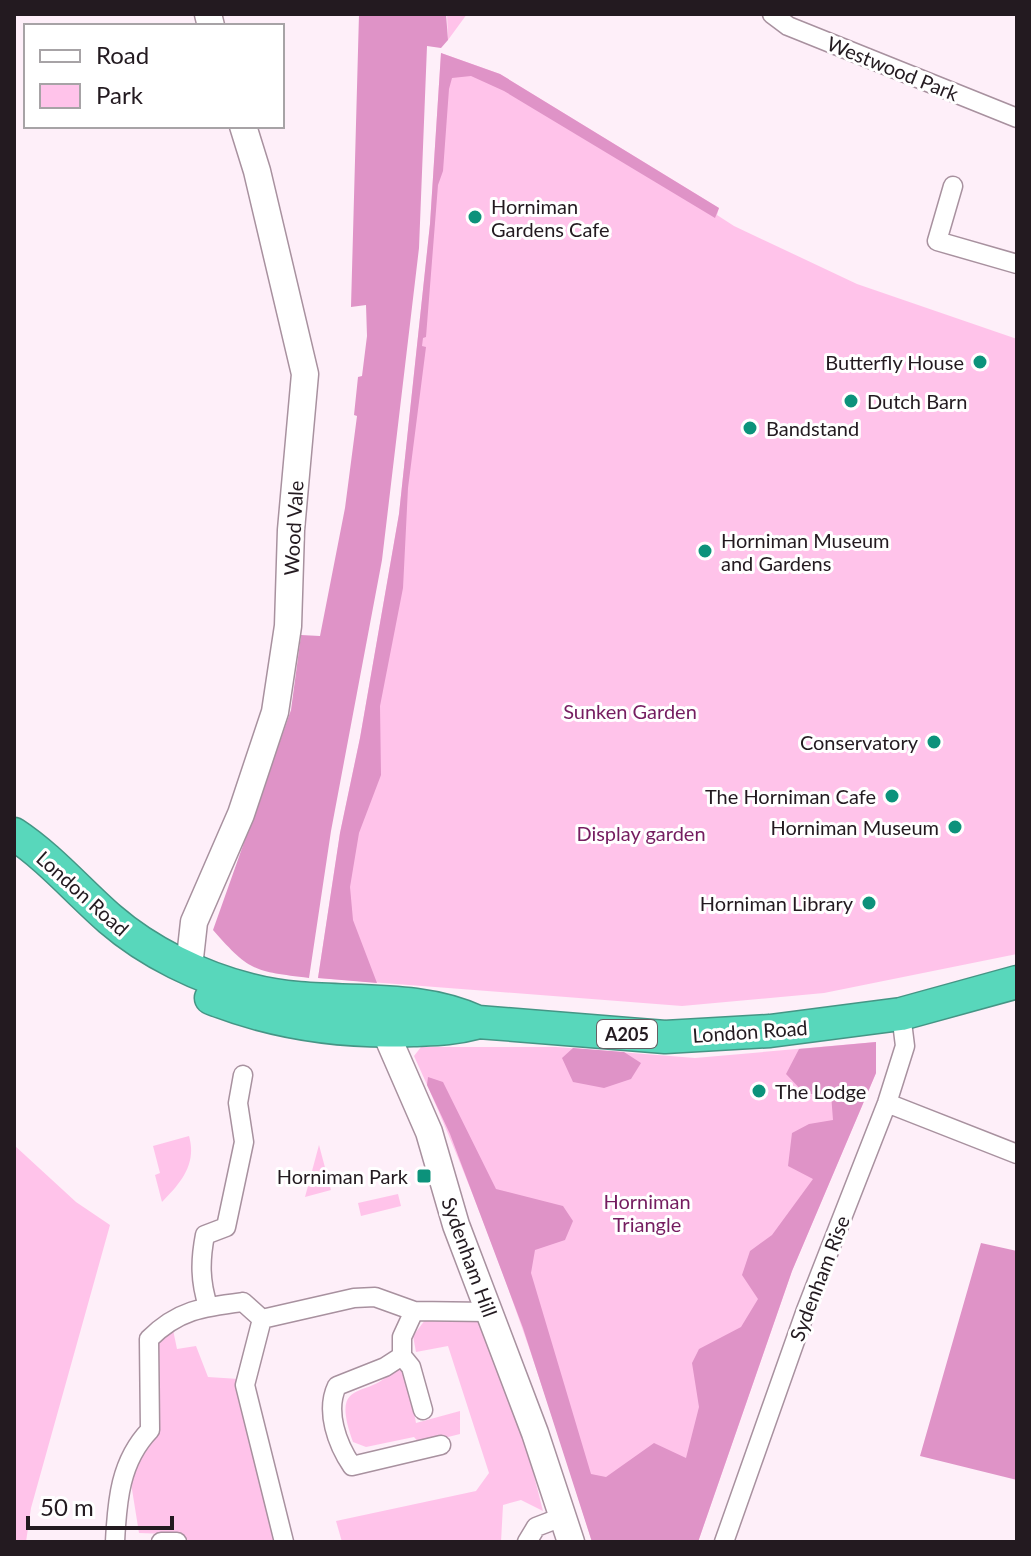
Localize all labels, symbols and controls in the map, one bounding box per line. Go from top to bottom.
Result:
legend [24,24,284,128]
street label: Westwood Park [824,31,963,106]
text: Road [96,40,149,69]
text: Park [96,80,144,109]
place label: Horniman Gardens Cafe [491,194,609,241]
marker: Horniman Gardens Cafe [466,208,484,226]
place label: Butterfly House [825,350,964,374]
marker: Butterfly House [971,353,989,371]
place label: Dutch Barn [867,389,967,413]
marker: Dutch Barn [842,392,860,410]
place label: Bandstand [766,416,859,440]
marker: Bandstand [741,419,759,437]
street label: Wood Vale [279,480,307,576]
place label: Horniman Museum and Gardens [721,528,890,575]
marker: Horniman Museum and Gardens [696,542,714,560]
park label: Sunken Garden [563,699,697,723]
place label: Conservatory [800,730,919,754]
marker: Conservatory [925,733,943,751]
place label: The Horniman Cafe [705,784,876,808]
marker: The Horniman Cafe [883,787,901,805]
place label: Horniman Museum [770,815,939,839]
marker: Horniman Museum [946,818,964,836]
park label: Display garden [576,821,706,845]
street label: London Road [32,846,134,940]
place label: Horniman Library [700,891,854,915]
marker: Horniman Library [860,894,878,912]
street label: London Road [692,1015,808,1047]
road number: A205 [597,1020,657,1048]
place label: The Lodge [775,1079,866,1103]
marker: The Lodge [750,1082,768,1100]
place label: Horniman Park [277,1164,409,1188]
marker: Horniman Park [415,1167,433,1185]
park label: Horniman Triangle [603,1189,691,1236]
street label: Sydenham Hill [437,1194,503,1320]
street label: Sydenham Rise [784,1212,854,1344]
scale bar [28,1480,172,1530]
text: 50 m [40,1492,94,1521]

